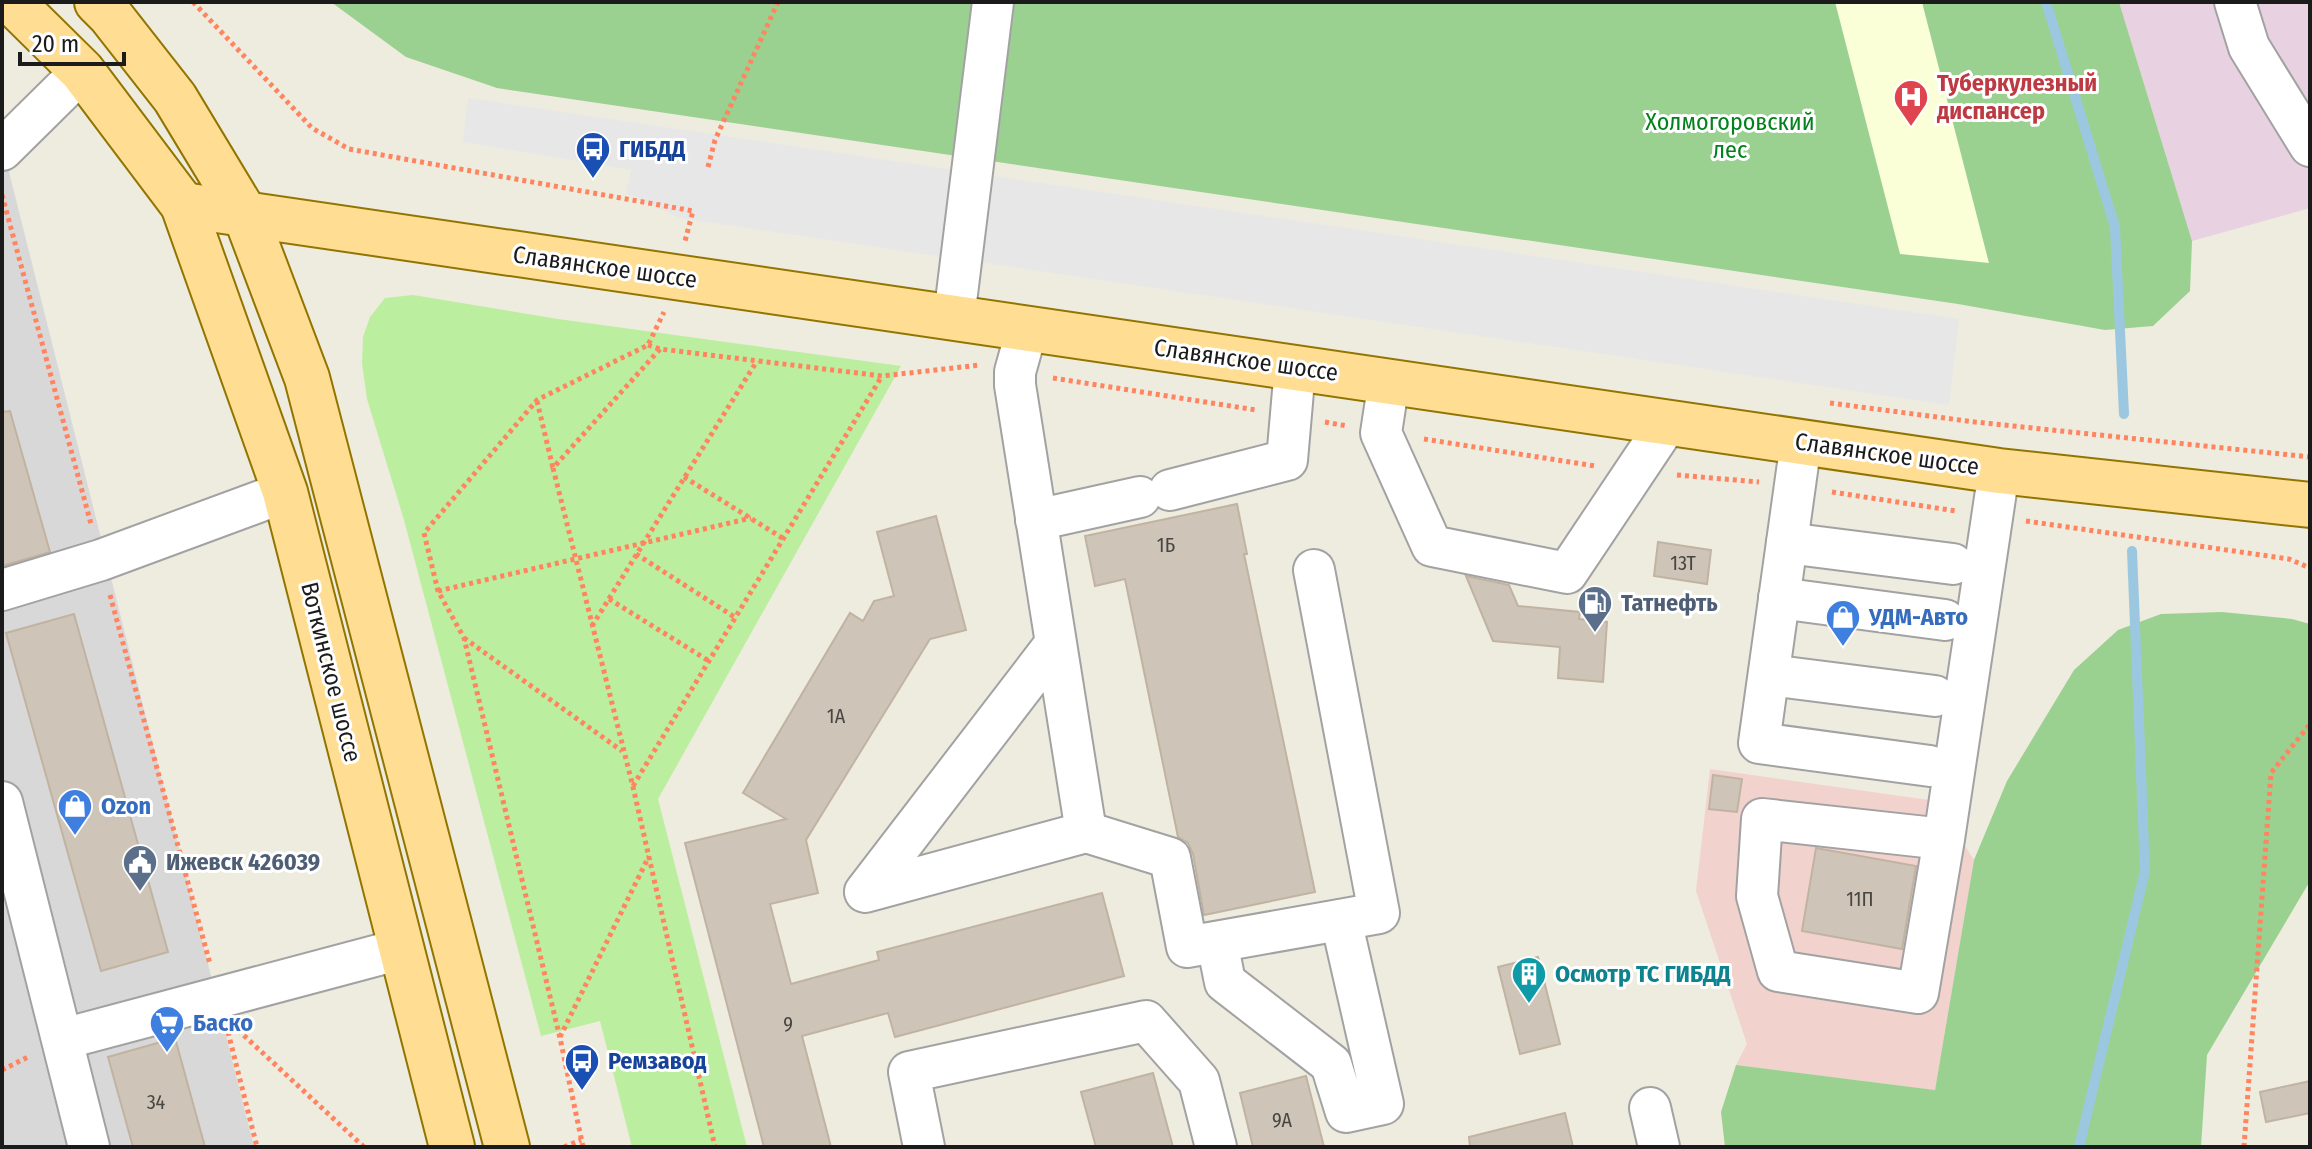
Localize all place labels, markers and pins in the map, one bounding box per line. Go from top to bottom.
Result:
place label: Туберкулезный диспансер [1936,69,2097,125]
hospital icon: Туберкулезный диспансер [1892,78,1930,128]
bus stop icon: ГИБДД [574,130,612,180]
place label: ГИБДД [619,135,685,163]
fuel station icon: Татнефть [1576,584,1614,634]
place label: Татнефть [1621,589,1718,617]
shop icon: УДМ-Авто [1824,598,1862,648]
place label: УДМ-Авто [1868,603,1968,631]
shop icon: Ozon [56,787,94,837]
place label: Ozon [101,792,151,820]
public building icon: Ижевск 426039 [121,843,159,893]
place label: Ижевск 426039 [166,848,320,876]
building icon: Осмотр ТС ГИБДД [1510,955,1548,1005]
place label: Осмотр ТС ГИБДД [1555,960,1731,988]
supermarket icon: Баско [148,1004,186,1054]
place label: Баско [193,1009,253,1037]
bus stop icon: Ремзавод [563,1042,601,1092]
place label: Ремзавод [608,1047,706,1075]

